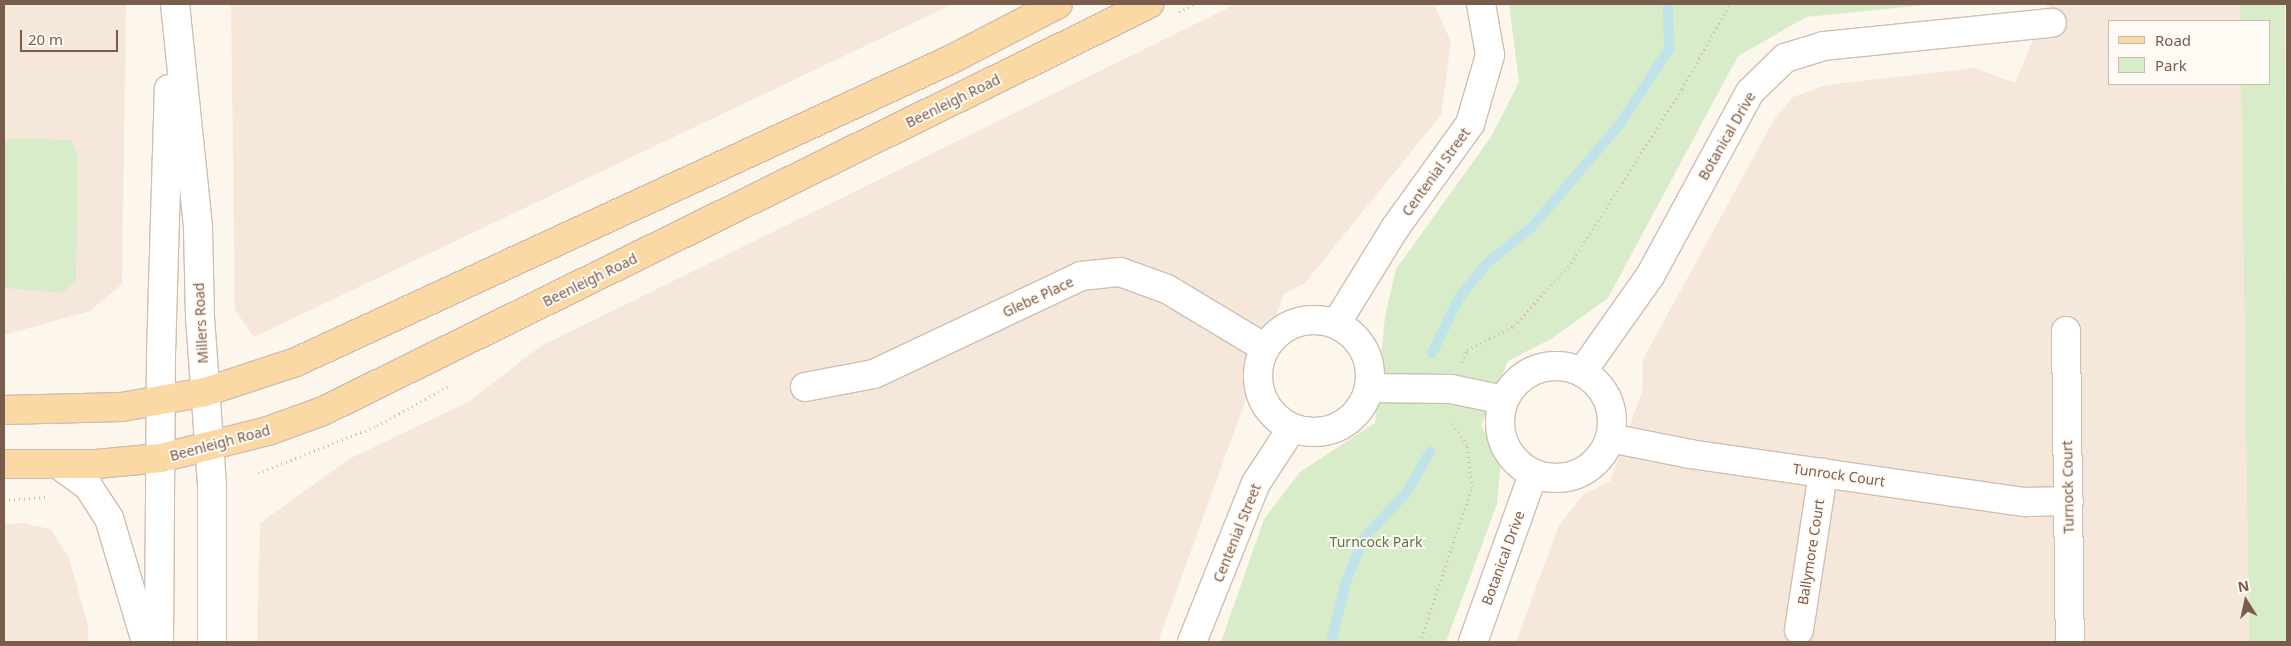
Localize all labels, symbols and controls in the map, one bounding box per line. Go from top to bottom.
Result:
scale bar [22,20,120,52]
legend [2108,20,2271,85]
text: 20 m [28,29,63,49]
text: Road [2155,30,2191,50]
text: Park [2155,55,2187,75]
street label: Beenleigh Road [903,71,1003,131]
street label: Botanical Drive [1695,89,1759,183]
street label: Centenial Street [1398,125,1474,219]
street label: Beenleigh Road [540,250,640,310]
street label: Glebe Place [1000,273,1076,321]
street label: Millers Road [190,282,212,364]
street label: Beenleigh Road [168,422,272,464]
street label: Turnock Court [2059,440,2077,534]
street label: Tunrock Court [1792,460,1886,490]
street label: Centenial Street [1210,481,1264,585]
street label: Ballymore Court [1794,498,1828,606]
street label: Botanical Drive [1478,509,1528,607]
park label: Turncock Park [1330,534,1422,550]
text: N [2236,575,2251,596]
north arrow [2221,576,2271,626]

